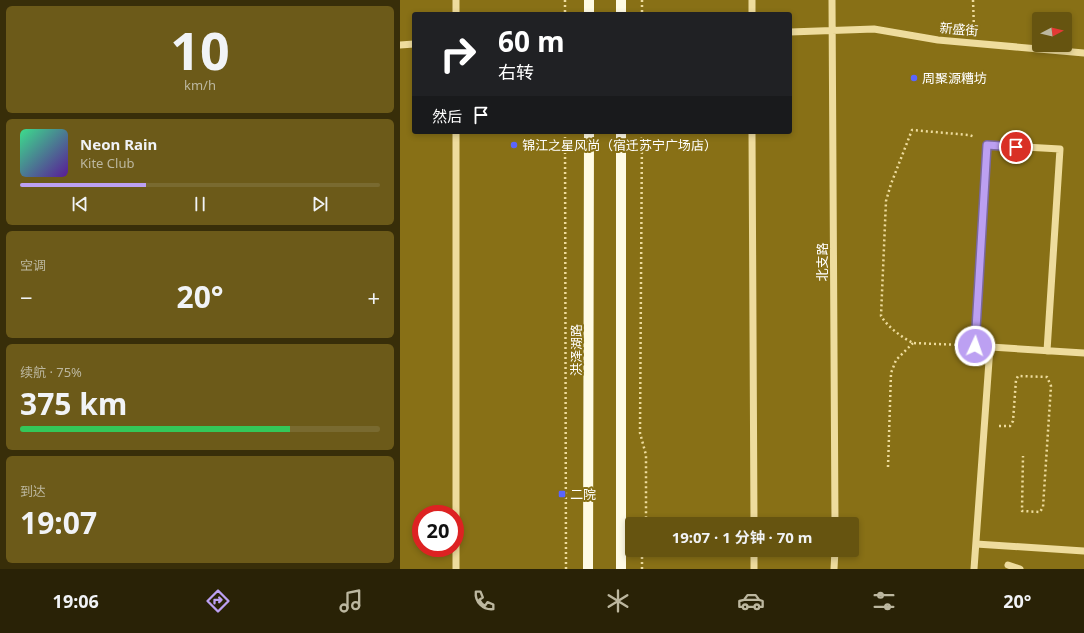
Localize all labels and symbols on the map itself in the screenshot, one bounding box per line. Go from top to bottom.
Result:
north arrow [1032,12,1072,52]
street label: 新盛街 [939,18,979,40]
place label: 周聚源糟坊 [922,69,987,87]
marker: 周聚源糟坊 [909,73,919,83]
pin [999,130,1033,164]
place label: 锦江之星风尚（宿迁苏宁广场店） [522,136,717,154]
marker: 锦江之星风尚（宿迁苏宁广场店） [509,140,519,150]
street label: 北支路 [813,242,831,282]
street label: 洪泽湖路 [567,324,585,376]
position arrow [954,325,996,367]
place label: 二院 [570,485,596,503]
marker: 二院 [557,489,567,499]
speed limit sign: 20 [412,505,464,557]

